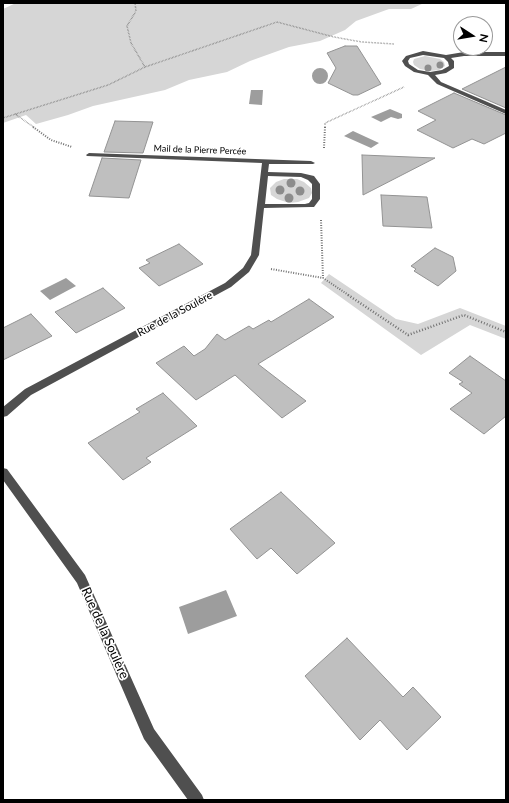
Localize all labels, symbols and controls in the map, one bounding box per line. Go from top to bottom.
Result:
north arrow [453,16,493,56]
text: N [477,33,491,44]
street label: Mail de la Pierre Percée [153,143,247,157]
street label: Rue de la Soulère [135,289,215,339]
street label: Rue de la Soulère [78,585,132,681]

